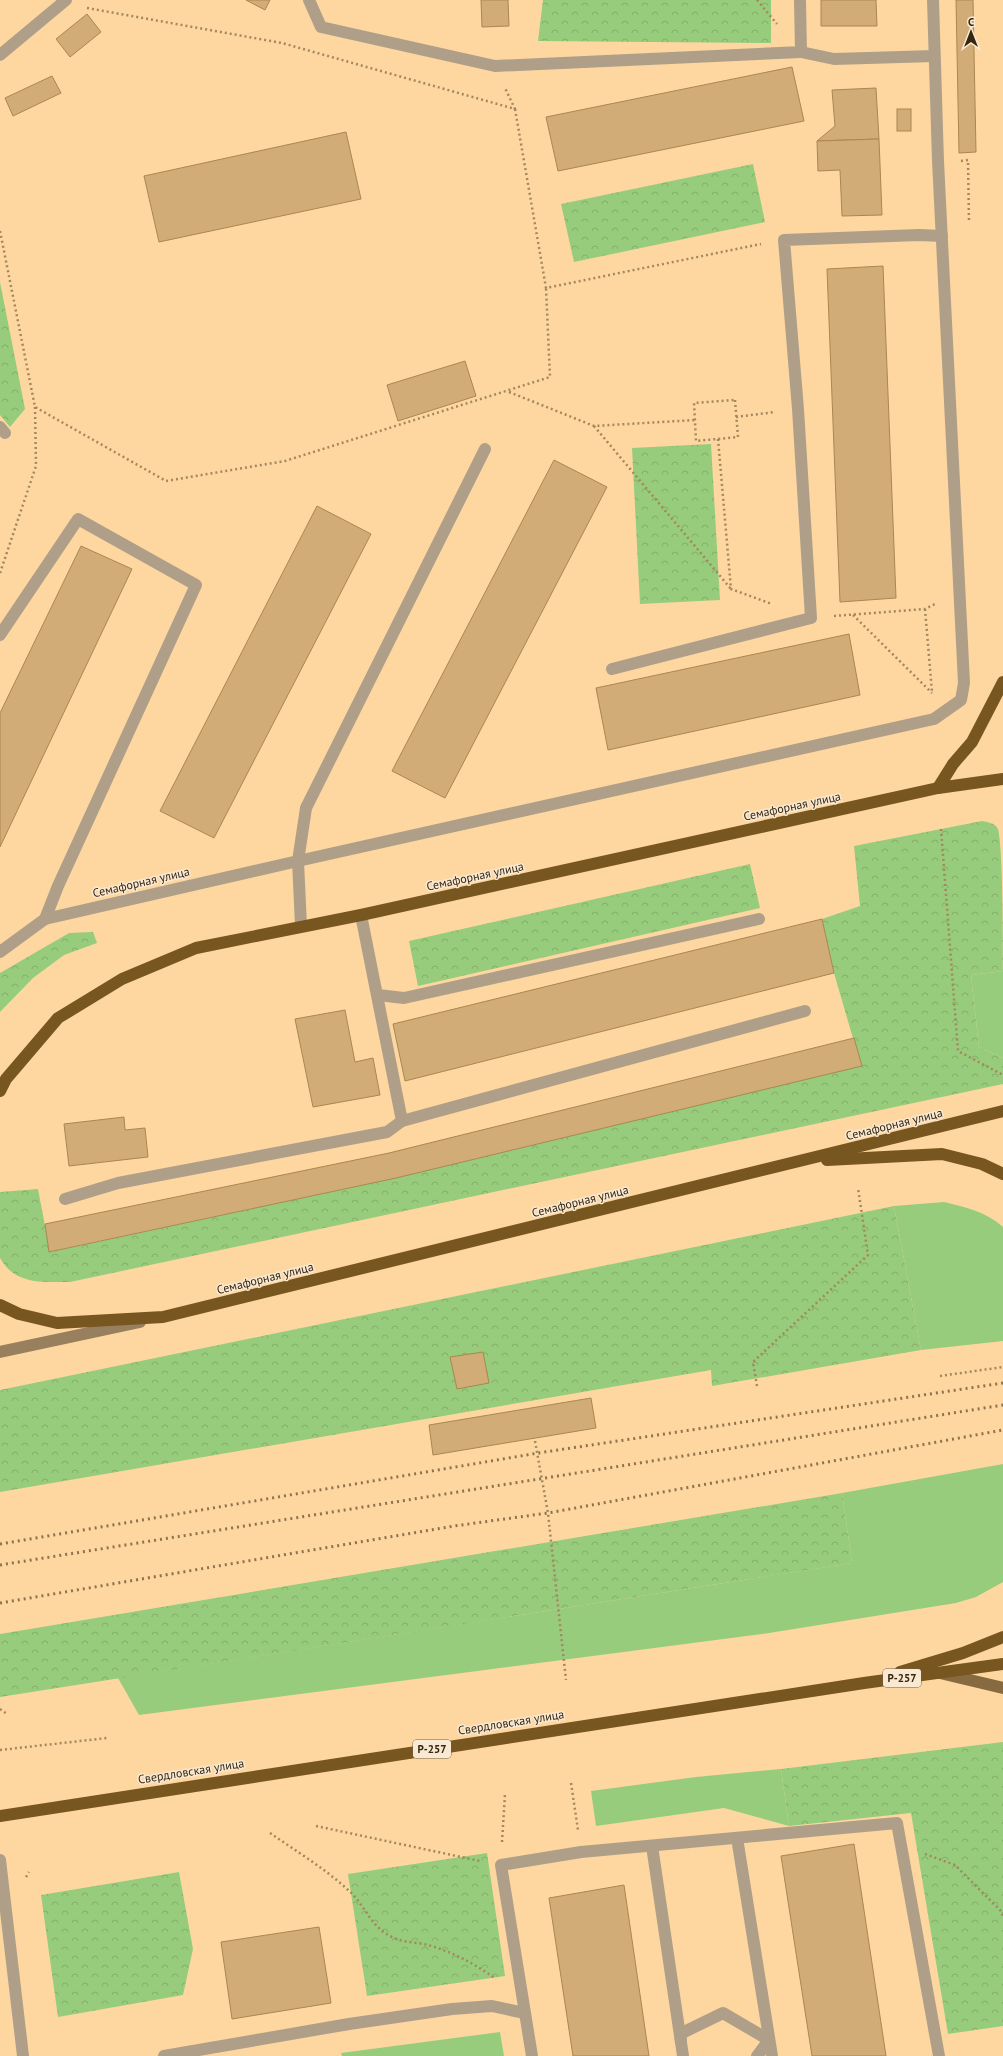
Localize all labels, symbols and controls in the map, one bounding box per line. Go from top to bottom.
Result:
north arrow [951,12,991,52]
text: С [968,15,974,29]
street label: Семафорная улица [742,788,842,824]
street label: Семафорная улица [425,858,525,894]
street label: Семафорная улица [91,864,191,900]
street label: Семафорная улица [844,1105,944,1143]
street label: Семафорная улица [530,1182,630,1220]
street label: Семафорная улица [215,1259,315,1297]
road number: Р-257 [883,1669,921,1687]
street label: Свердловская улица [457,1706,565,1738]
road number: Р-257 [413,1740,451,1758]
street label: Свердловская улица [137,1755,245,1787]

